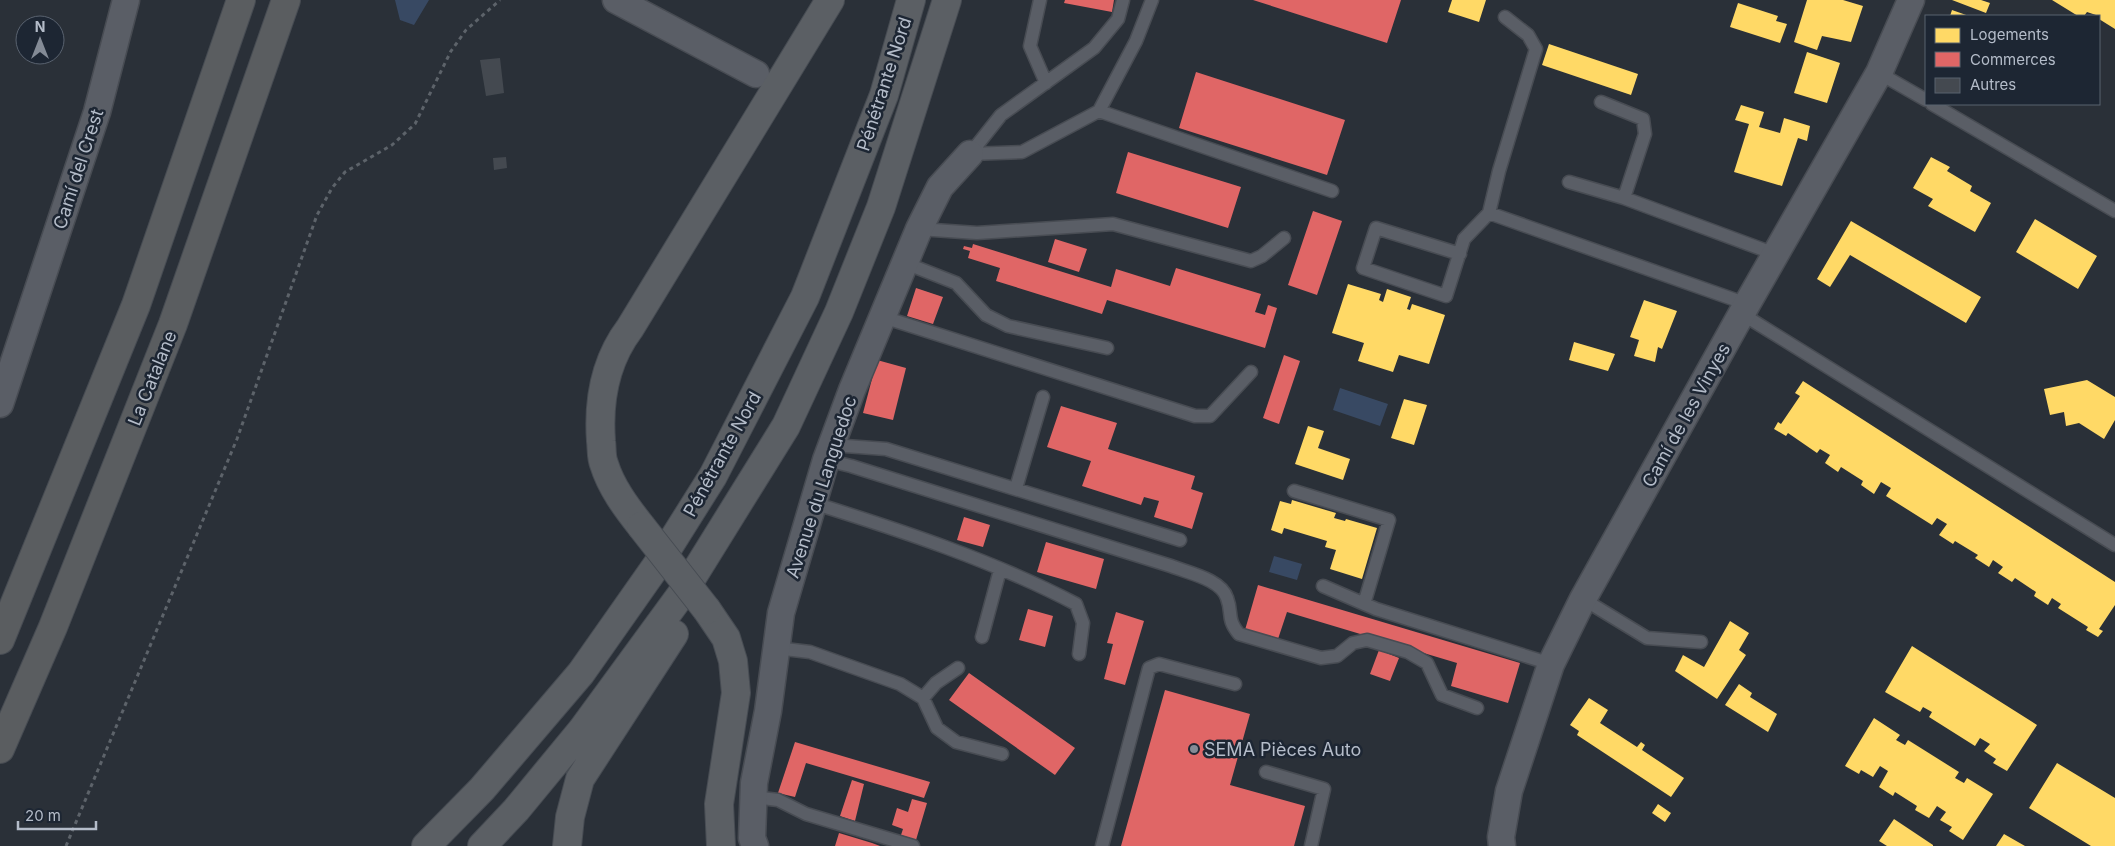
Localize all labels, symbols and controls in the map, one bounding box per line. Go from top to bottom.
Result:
street label: Pénétrante Nord [852,14,916,154]
north arrow [15,15,65,65]
legend [1925,15,2100,105]
text: N [35,18,45,35]
text: Logements [1970,25,2049,44]
text: Commerces [1970,50,2056,69]
text: Autres [1970,75,2016,94]
street label: Camí del Crest [49,106,107,232]
street label: La Catalane [123,328,181,428]
street label: Camí de les Vinyes [1638,339,1734,491]
street label: Pénétrante Nord [679,388,765,520]
street label: Avenue du Languedoc [782,393,860,581]
place label: SEMA Pièces Auto [1204,739,1361,760]
marker: SEMA Pièces Auto [1188,743,1200,755]
scale bar [18,798,95,830]
text: 20 m [25,806,61,825]

